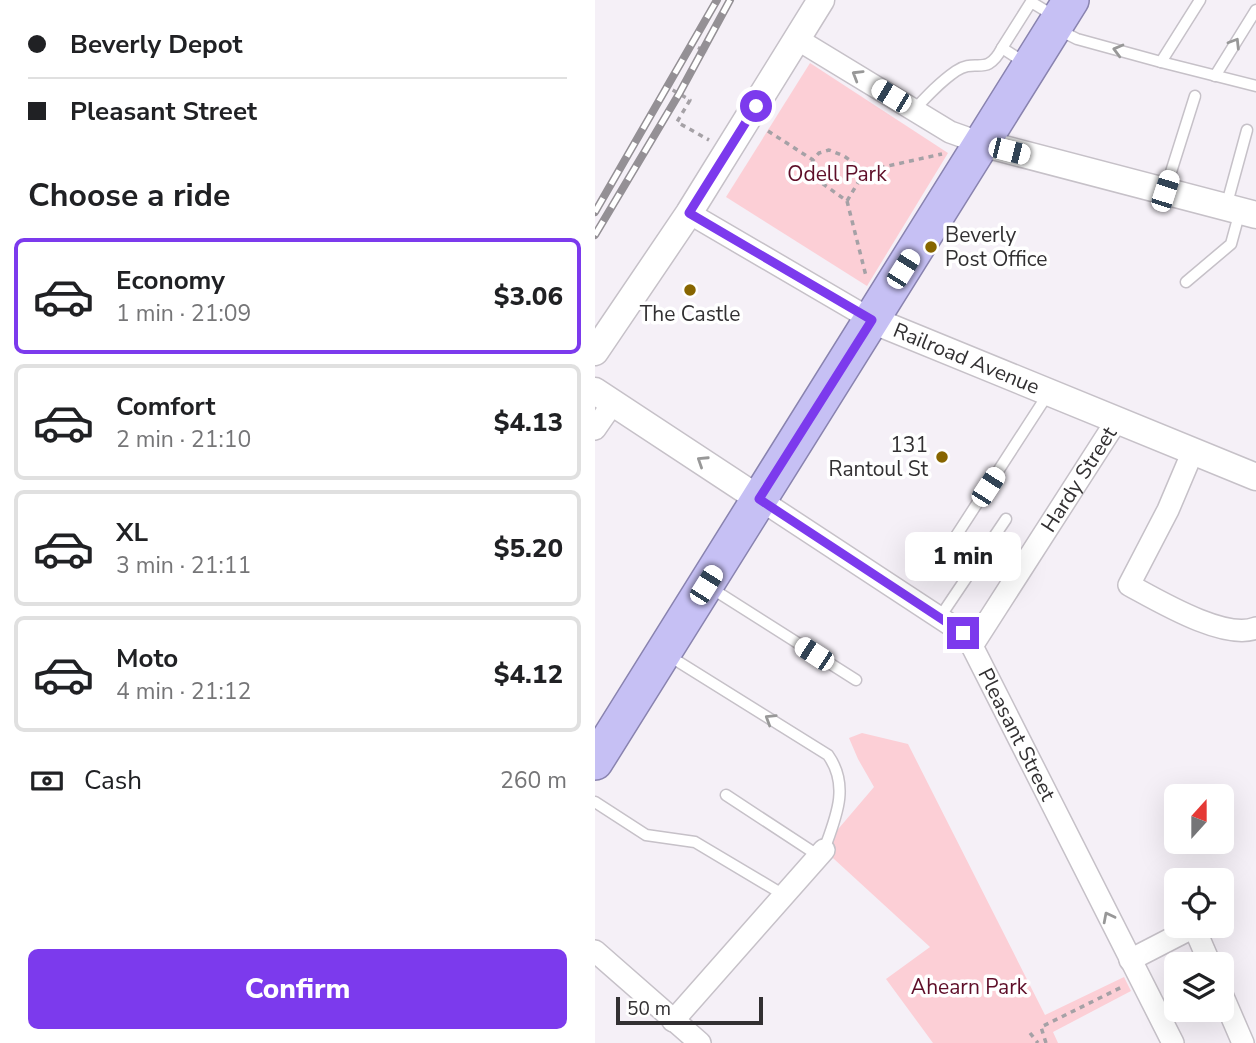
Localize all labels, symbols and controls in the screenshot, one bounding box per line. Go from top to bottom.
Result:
text: Beverly Depot [70,27,242,62]
one-way arrow [1227,38,1240,51]
one-way arrow [1113,44,1125,58]
one-way arrow [851,71,864,84]
car [868,76,915,116]
route start [740,90,772,122]
text: Pleasant Street [70,94,257,129]
car [987,136,1032,166]
park label: Odell Park [787,160,887,188]
car [1149,168,1182,214]
text: Choose a ride [28,174,230,217]
place label: Beverly Post Office [945,221,1047,273]
marker: Beverly Post Office [923,239,939,255]
car [883,246,924,292]
text: Economy [116,263,225,298]
icon: car [32,265,95,328]
text: $3.06 [494,279,563,314]
marker: The Castle [682,282,698,298]
text: 1 min · 21:09 [116,298,251,329]
place label: The Castle [640,300,740,328]
street label: Railroad Avenue [889,316,1044,401]
text: Comfort [116,389,216,424]
icon: car [32,391,95,454]
text: $4.13 [494,405,563,440]
street label: Hardy Street [1035,421,1124,538]
text: 2 min · 21:10 [116,424,251,455]
place label: 131 Rantoul St [828,431,929,483]
marker: 131 Rantoul St [934,449,950,465]
one-way arrow [697,457,710,470]
car [968,464,1009,510]
text: XL [116,515,148,550]
icon: car [32,517,95,580]
text: $5.20 [494,531,563,566]
callout: 1 min [905,532,1021,580]
text: 1 min [933,541,993,572]
text: 3 min · 21:11 [116,550,251,581]
car [686,562,727,608]
route end [947,617,979,649]
car [791,634,838,674]
text: Moto [116,641,178,676]
icon: car [32,643,95,706]
text: $4.12 [494,657,563,692]
street label: Pleasant Street [972,663,1062,806]
text: 4 min · 21:12 [116,676,251,707]
one-way arrow [765,714,778,727]
icon: cash [28,762,66,800]
text: Cash [84,763,142,798]
text: 260 m [500,765,567,796]
north arrow [1164,784,1234,854]
map controls [1164,784,1234,1022]
button: locate [1164,868,1234,938]
one-way arrow [1103,912,1117,924]
button: Confirm [28,949,567,1029]
button: layers [1164,952,1234,1022]
park label: Ahearn Park [911,973,1028,1001]
scale bar [616,994,763,1026]
text: 50 m [627,996,671,1022]

